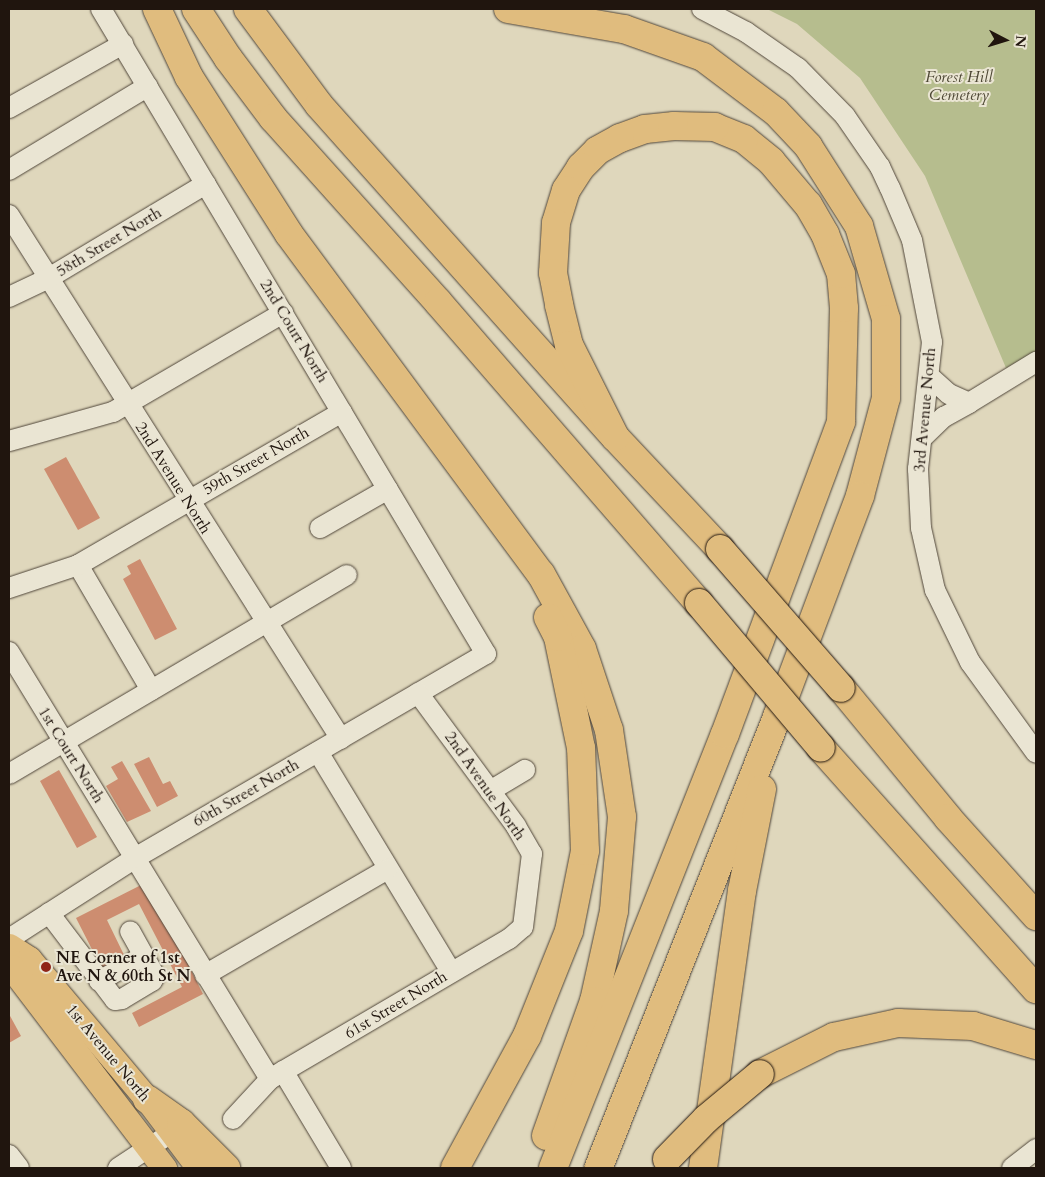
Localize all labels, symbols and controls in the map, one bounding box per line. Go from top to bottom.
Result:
north arrow [980,15,1030,65]
text: N [1010,34,1030,48]
park label: Forest Hill Cemetery [925,67,993,105]
street label: 58th Street North [53,203,165,281]
street label: 2nd Court North [256,276,332,386]
street label: 3rd Avenue North [910,347,940,473]
street label: 2nd Avenue North [131,419,215,537]
street label: 59th Street North [200,423,312,499]
street label: 1st Court North [34,703,108,807]
street label: 2nd Avenue North [440,728,530,844]
street label: 60th Street North [190,755,302,831]
place label: NE Corner of 1st Ave N & 60th St N [56,948,190,986]
marker: NE Corner of 1st Ave N & 60th St N [40,961,52,973]
street label: 61st Street North [341,967,451,1043]
street label: 1st Avenue North [62,1000,154,1106]

